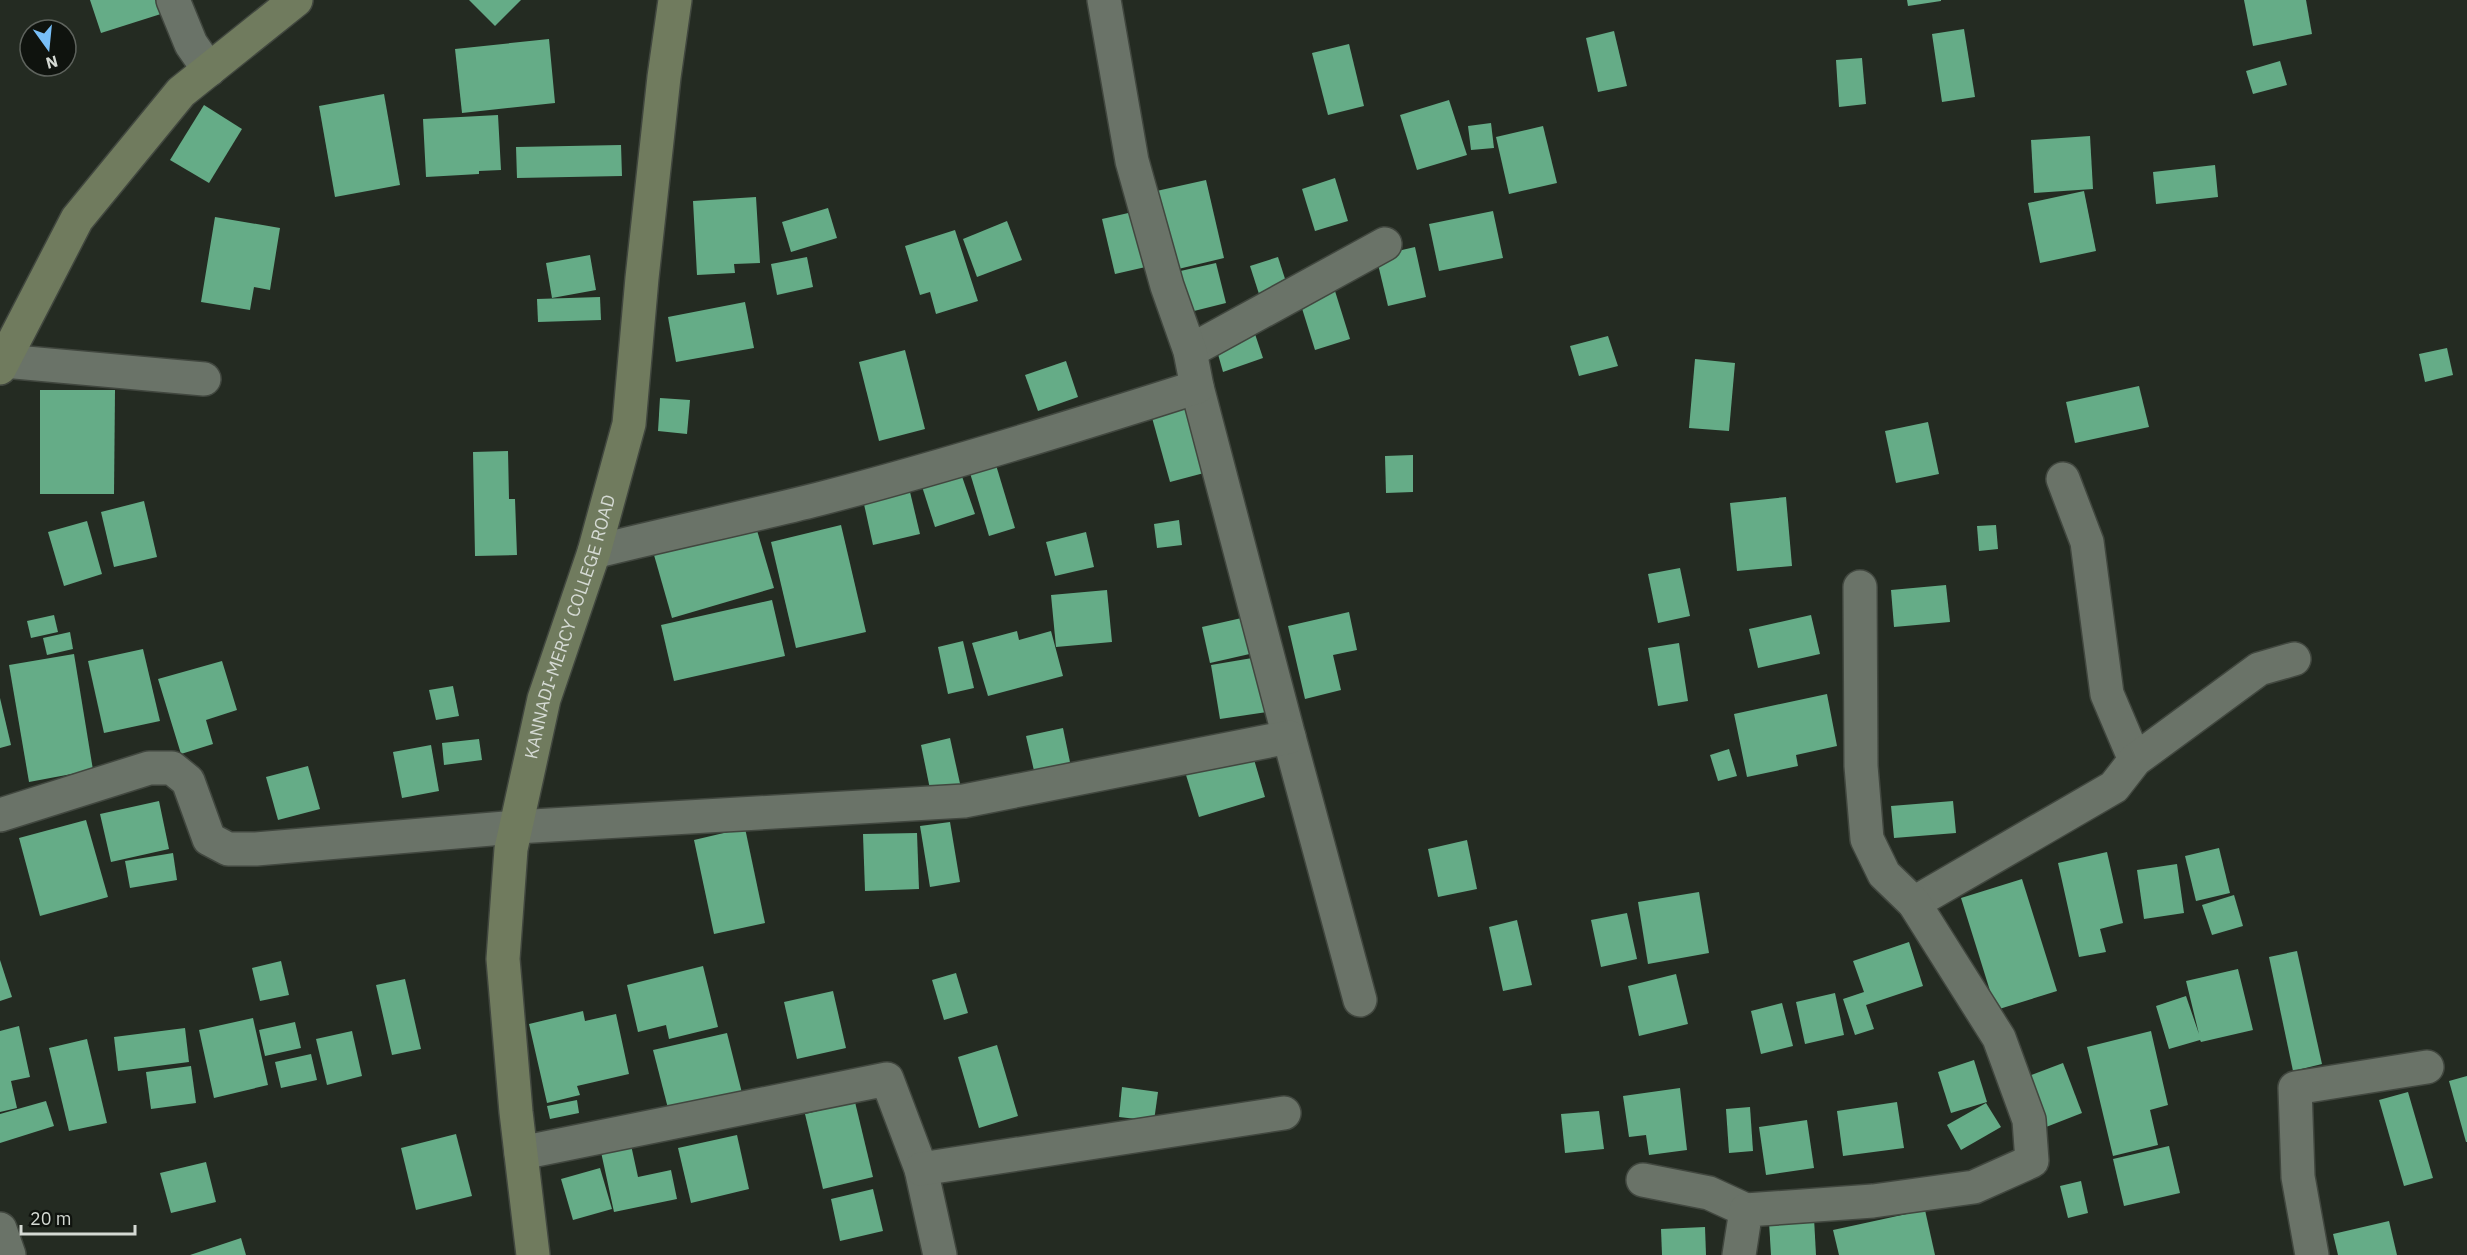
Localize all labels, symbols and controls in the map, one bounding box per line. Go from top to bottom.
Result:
north arrow [18,18,78,78]
text: N [44,51,60,74]
street label: KANNADI-MERCY COLLEGE ROAD [519,492,620,761]
scale bar [21,1198,135,1236]
text: 20 m [30,1207,72,1230]

